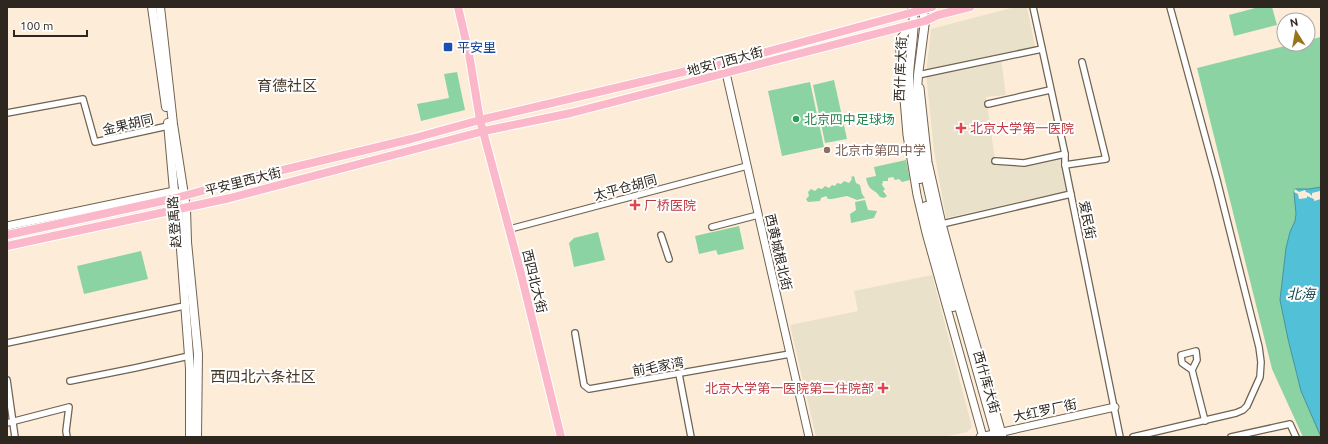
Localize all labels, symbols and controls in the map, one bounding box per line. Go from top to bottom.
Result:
scale bar [14,12,87,38]
north arrow [1276,12,1316,52]
text: N [1289,16,1299,29]
text: 100 m [20,19,53,32]
street label: 西什库大街 [892,36,908,102]
place label: 平安里 [457,40,496,54]
marker: 平安里 [442,41,454,53]
street label: 地安门西大街 [686,44,764,78]
district label: 育德社区 [257,77,317,94]
street label: 金果胡同 [101,111,155,137]
place label: 北京四中足球场 [804,112,895,126]
marker: 北京四中足球场 [791,114,801,124]
place label: 北京大学第一医院 [970,121,1074,135]
marker: 北京大学第一医院 [955,122,967,134]
place label: 北京市第四中学 [835,143,926,157]
marker: 北京市第四中学 [822,145,832,155]
street label: 平安里西大街 [203,165,283,197]
street label: 太平仓胡同 [592,172,658,202]
street label: 赵登禹路 [165,196,183,248]
place label: 厂桥医院 [644,198,696,212]
marker: 厂桥医院 [629,199,641,211]
street label: 爱民街 [1077,200,1099,240]
street label: 西黄城根北街 [763,212,795,292]
street label: 西四北大街 [520,248,550,314]
water label: 北海 [1287,286,1317,302]
street label: 西什库大街 [971,349,1003,415]
street label: 前毛家湾 [631,355,685,377]
district label: 西四北六条社区 [210,368,316,385]
place label: 北京大学第一医院第二住院部 [705,381,874,395]
marker: 北京大学第一医院第二住院部 [877,382,889,394]
street label: 大红罗厂街 [1012,396,1078,424]

